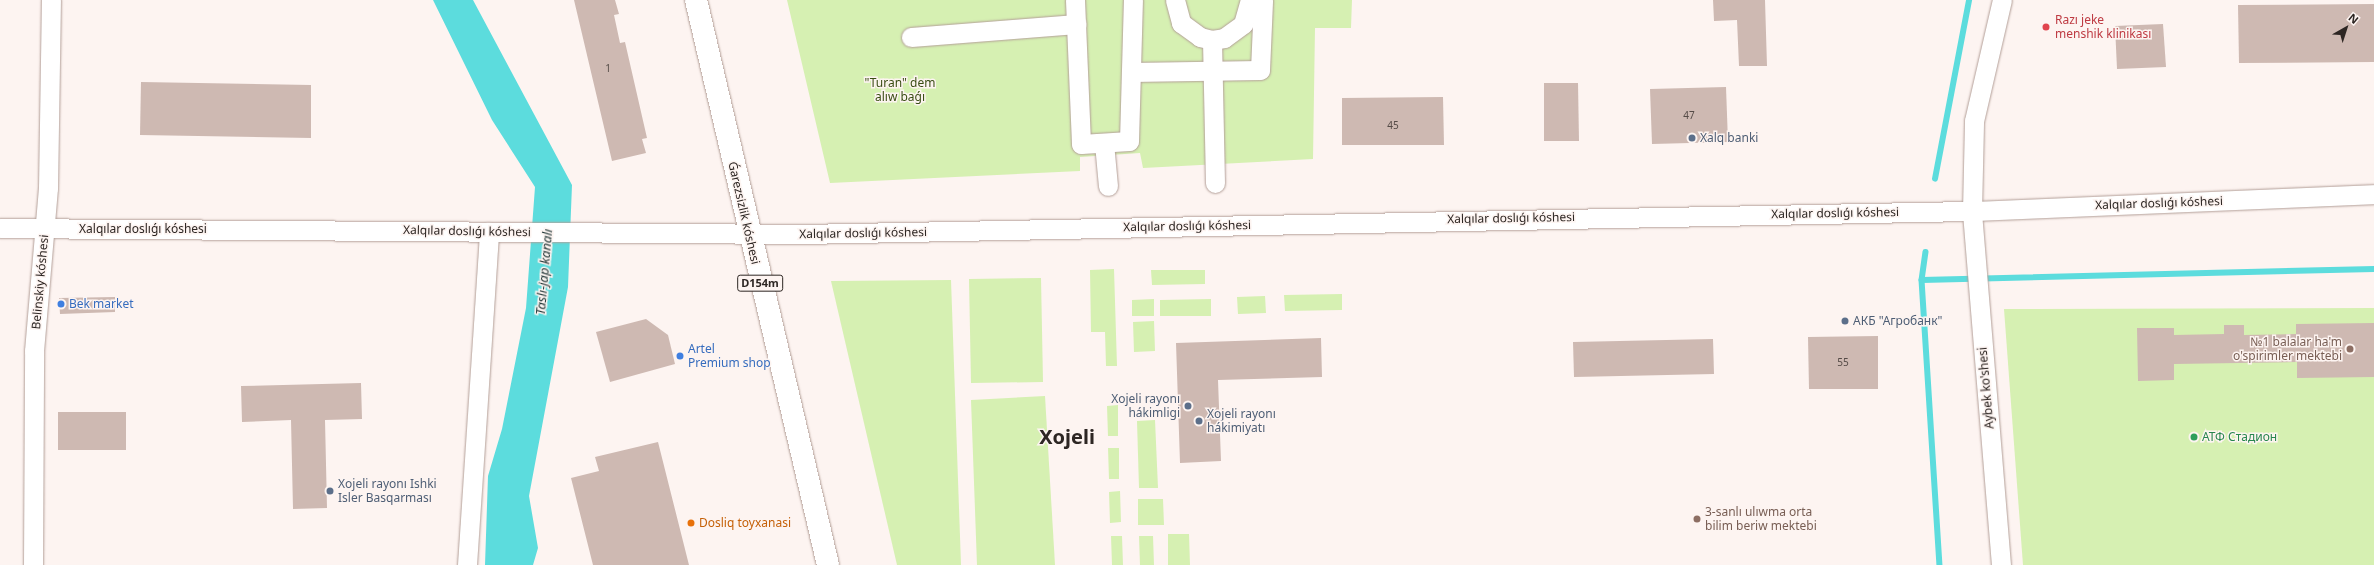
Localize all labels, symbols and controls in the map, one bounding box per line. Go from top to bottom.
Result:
north arrow [2326,8,2366,48]
text: N [2346,10,2362,27]
place label: Razı jeke menshik klinikası [2055,13,2151,41]
marker: Razı jeke menshik klinikası [2040,21,2052,33]
house number: 1 [605,63,611,75]
park label: "Turan" dem alıw baǵı [865,76,935,104]
house number: 47 [1683,110,1695,122]
house number: 45 [1387,120,1399,132]
place label: Xalq banki [1700,131,1758,145]
marker: Xalq banki [1687,133,1697,143]
street label: Ǵarezsizlik kóshesi [725,160,763,266]
street label: Xalqılar doslıǵı kóshesi [2095,194,2223,212]
street label: Xalqılar doslıǵı kóshesi [1771,205,1899,221]
street label: Xalqılar doslıǵı kóshesi [1447,210,1575,226]
street label: Xalqılar doslıǵı kóshesi [1123,218,1251,234]
street label: Xalqılar doslıǵı kóshesi [79,222,207,236]
street label: Xalqılar doslıǵı kóshesi [403,223,531,239]
street label: Xalqılar doslıǵı kóshesi [799,225,927,241]
water label: Taslı-jap kanalı [532,228,556,316]
street label: Belinskiy kóshesi [29,234,51,330]
road number: D154m [737,274,783,292]
place label: Bek market [69,297,134,311]
marker: Bek market [56,299,66,309]
place label: АКБ "Агробанк" [1853,314,1943,328]
marker: АКБ "Агробанк" [1840,316,1850,326]
place label: №1 balalar ha'm o'spirimler mektebi [2233,335,2342,363]
place label: Artel Premium shop [688,342,771,370]
marker: №1 balalar ha'm o'spirimler mektebi [2345,344,2355,354]
street label: Aybek ko'shesi [1975,346,1997,430]
marker: Artel Premium shop [675,351,685,361]
house number: 55 [1837,357,1849,369]
place label: Xojeli rayonı hákimligi [1111,392,1180,420]
marker: Xojeli rayonı hákimligi [1183,401,1193,411]
place label: Xojeli rayonı hákimiyatı [1207,407,1276,435]
marker: Xojeli rayonı hákimiyatı [1194,416,1204,426]
district label: Xojeli [1039,424,1095,448]
place label: АТФ Стадион [2202,430,2277,444]
marker: АТФ Стадион [2189,432,2199,442]
place label: Xojeli rayonı Ishki Isler Basqarması [338,477,437,505]
marker: Xojeli rayonı Ishki Isler Basqarması [325,486,335,496]
place label: 3-sanlı ulıwma orta bilim beriw mektebi [1705,505,1817,533]
marker: 3-sanlı ulıwma orta bilim beriw mektebi [1692,514,1702,524]
place label: Dosliq toyxanasi [699,516,791,530]
marker: Dosliq toyxanasi [686,518,696,528]

